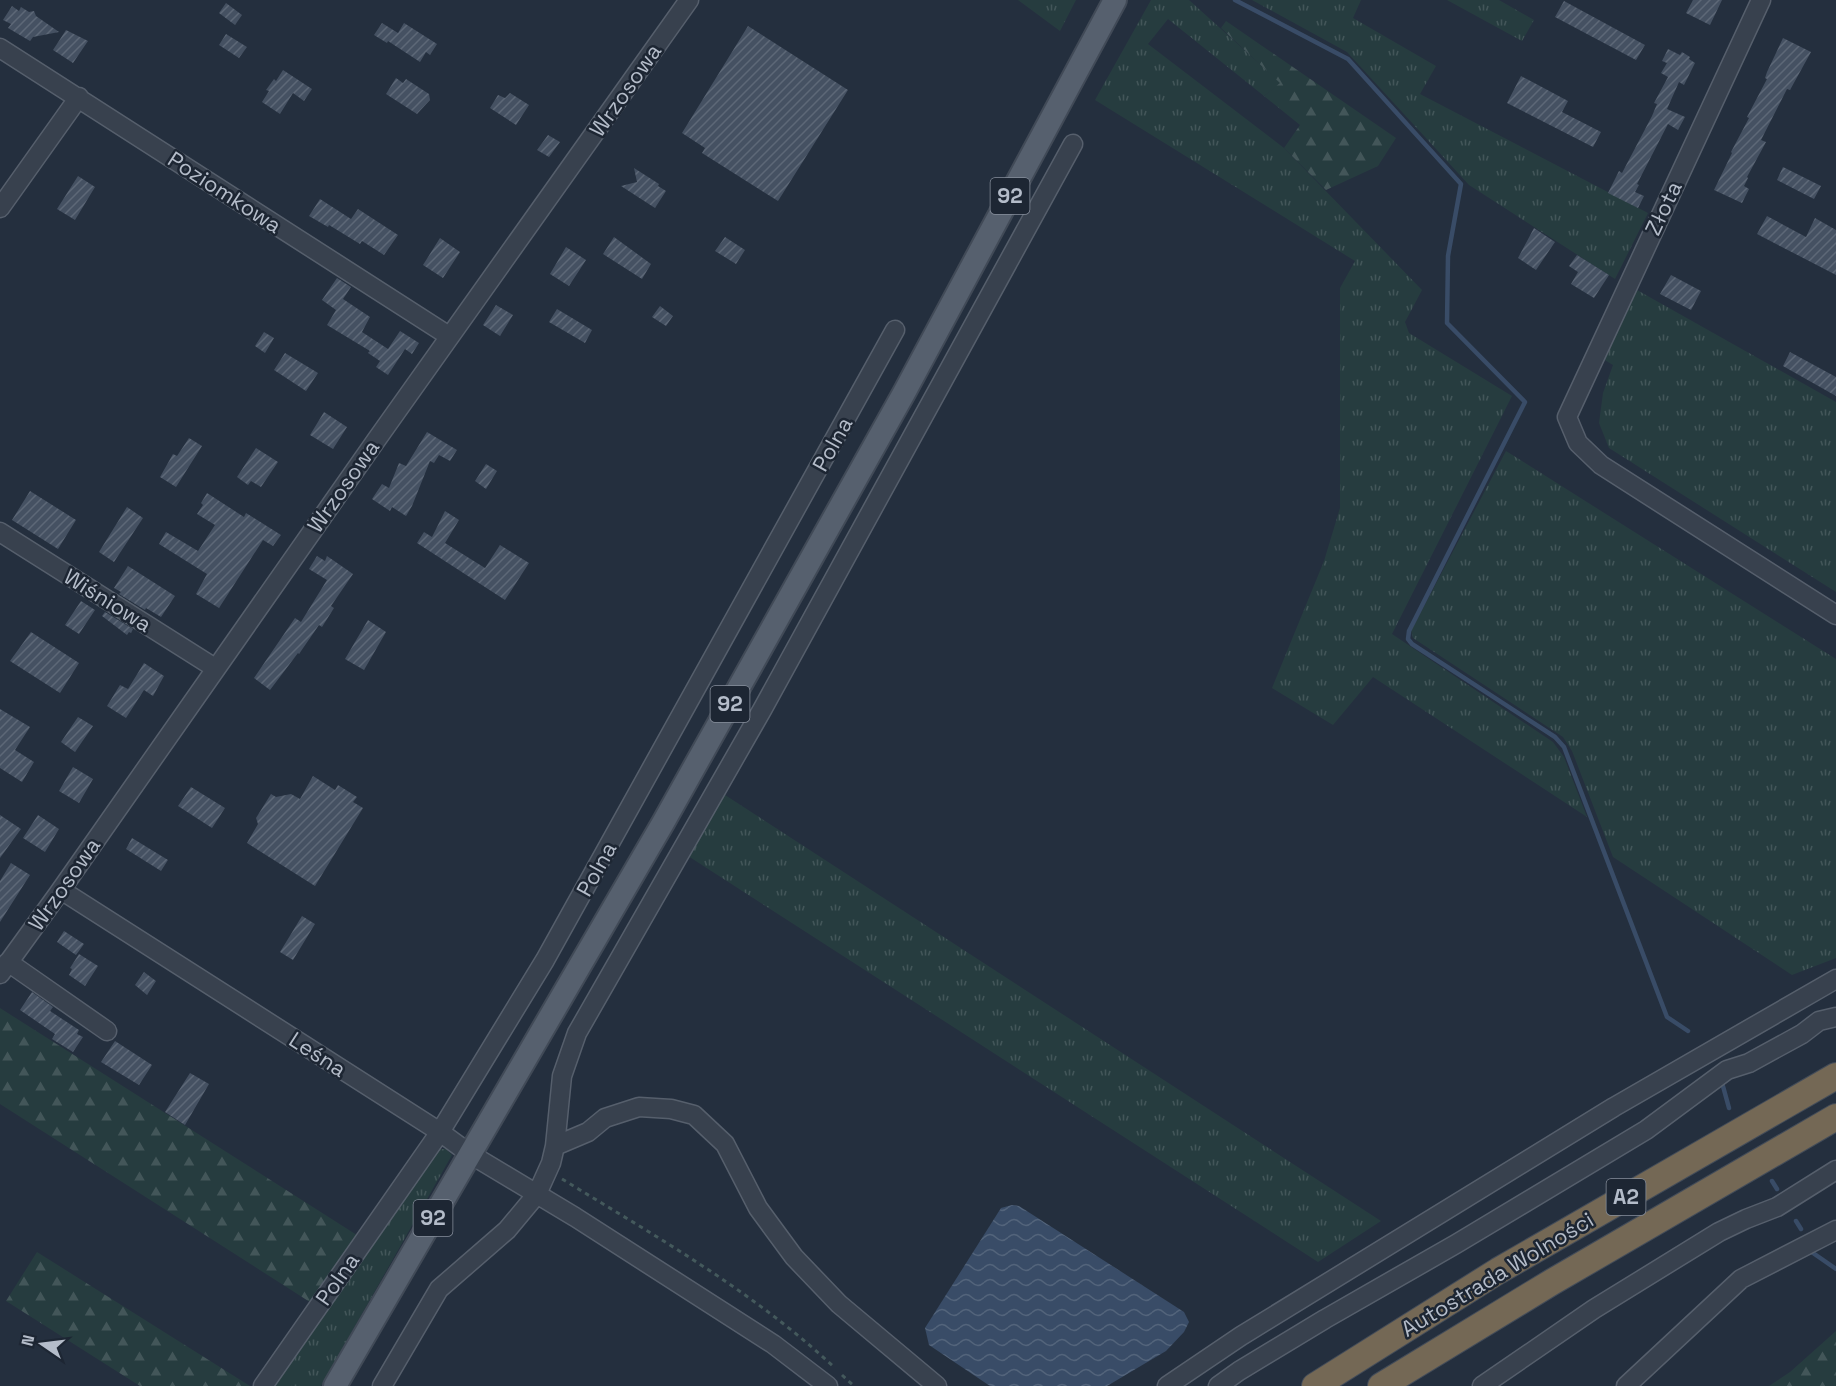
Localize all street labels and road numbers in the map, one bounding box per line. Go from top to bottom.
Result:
street label: Wrzosowa [583,38,667,142]
street label: Poziomkowa [163,145,287,239]
street label: Złota [1638,176,1688,240]
road number: 92 [990,178,1030,214]
street label: Polna [806,412,858,476]
street label: Wrzosowa [301,434,385,538]
street label: Wiśniowa [59,562,158,638]
road number: 92 [710,686,750,722]
street label: Wrzosowa [22,832,106,936]
street label: Polna [570,837,622,901]
street label: Leśna [284,1025,352,1083]
road number: A2 [1606,1179,1646,1215]
road number: 92 [414,1200,452,1236]
street label: Autostrada Wolności [1396,1205,1598,1343]
street label: Polna [309,1247,365,1311]

